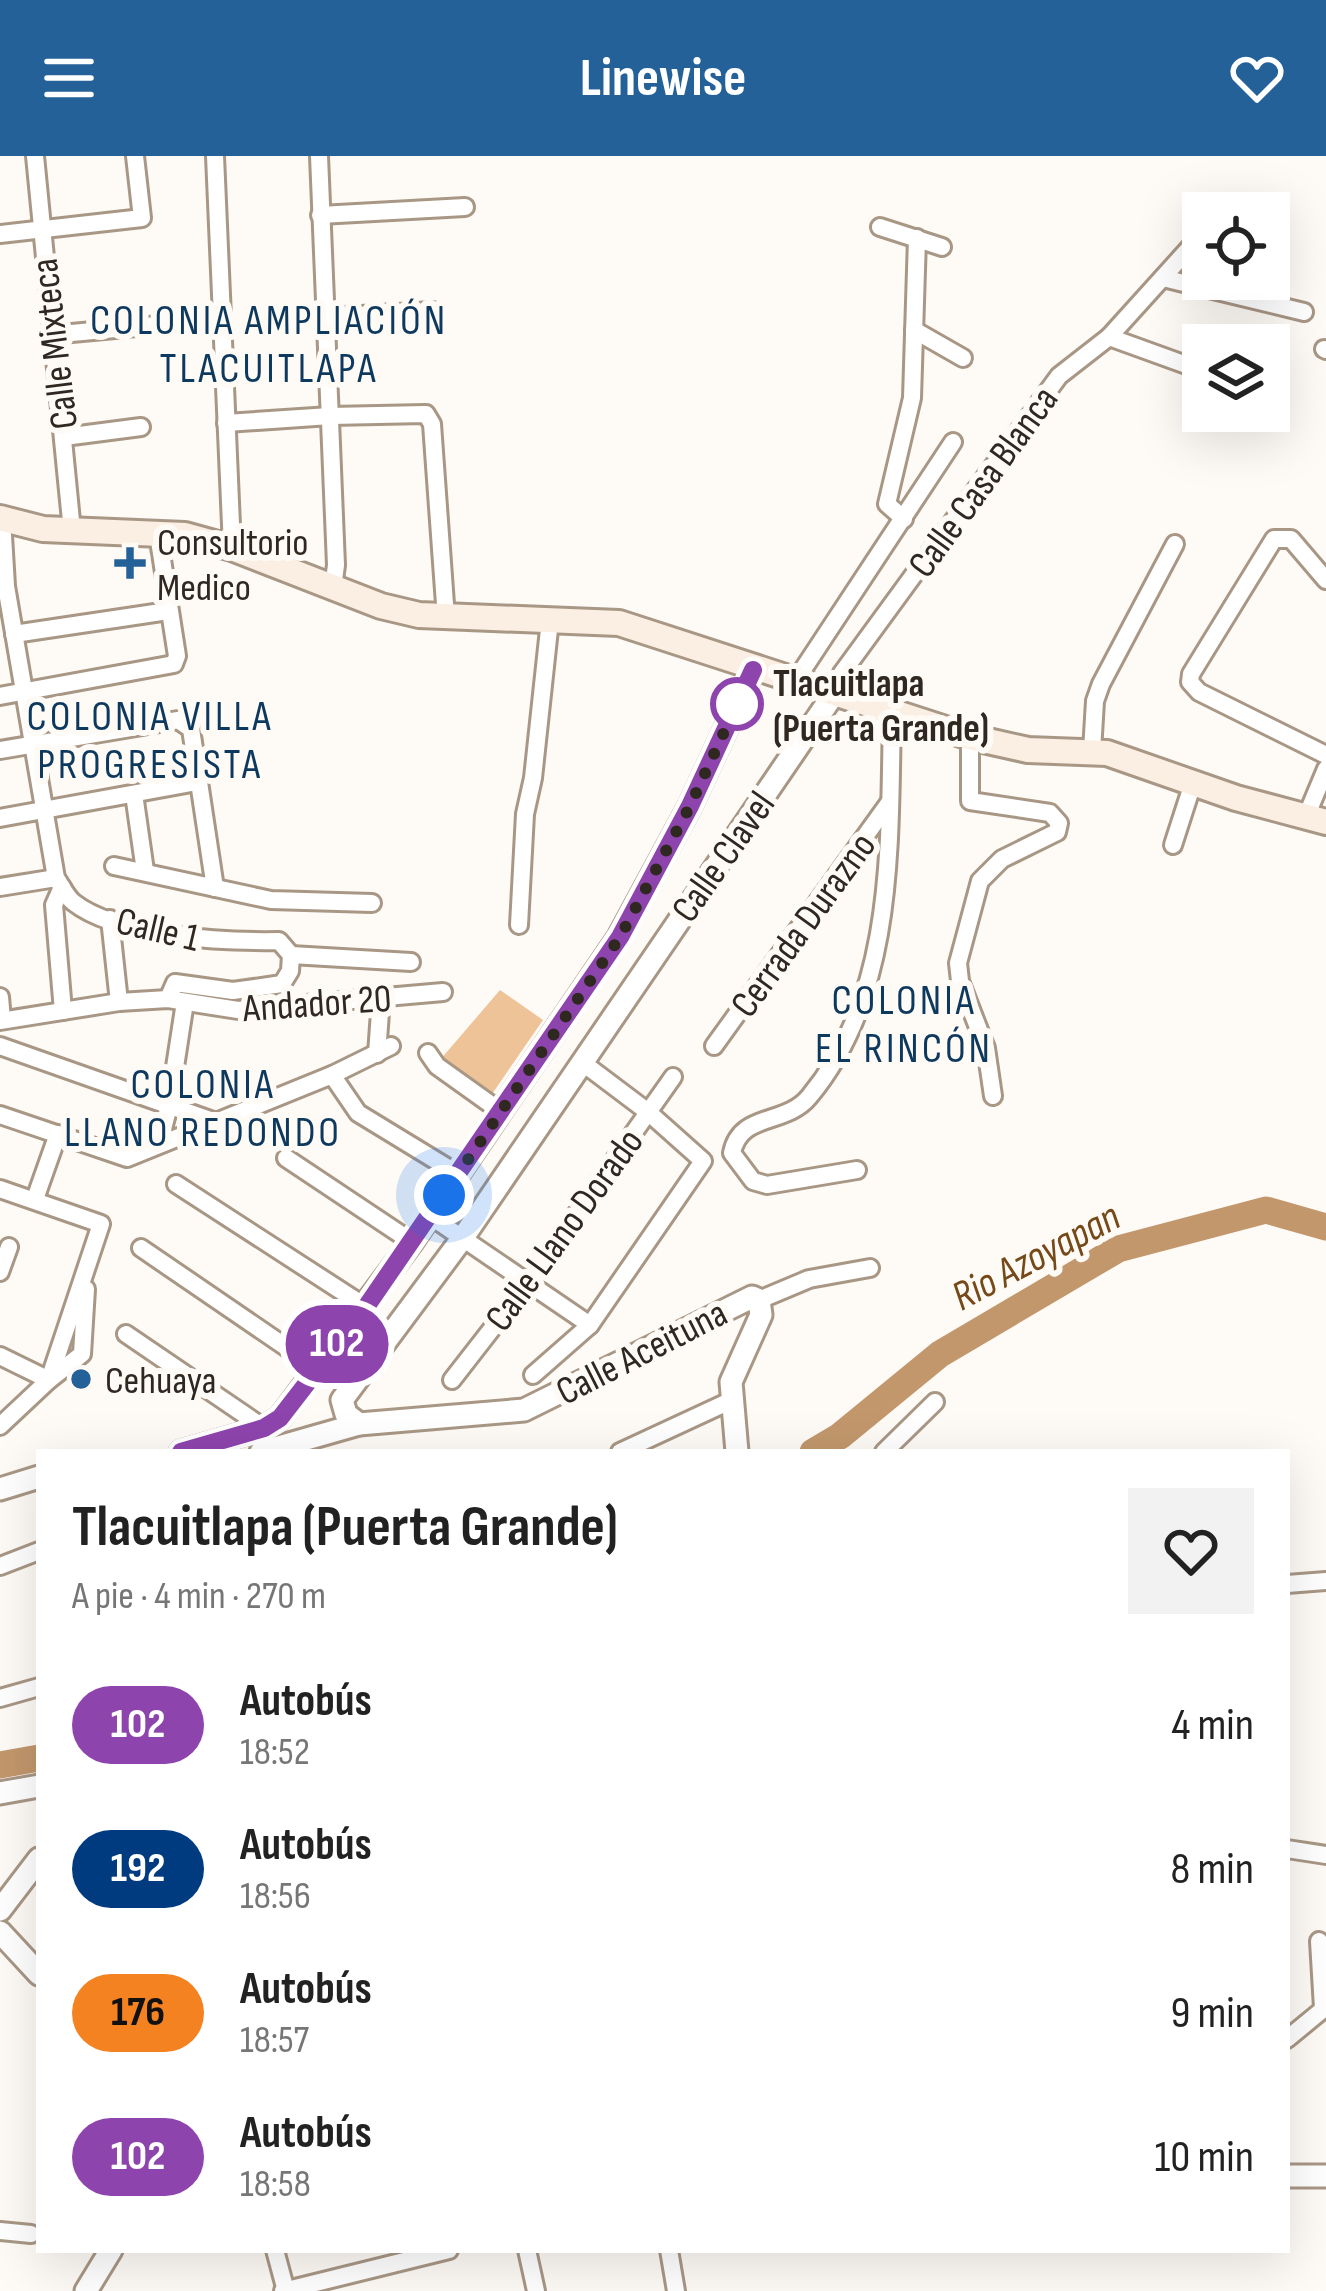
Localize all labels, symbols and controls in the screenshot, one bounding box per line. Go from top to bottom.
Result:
icon: menu [36,45,102,111]
icon: heart [1224,45,1290,111]
text: Linewise [580,46,746,111]
map controls [1182,192,1290,432]
button: locate [1182,192,1290,300]
street label: Calle Mixteca [22,256,89,432]
district label: COLONIA AMPLIACIÓN TLACUITLAPA [90,296,448,395]
button: layers [1182,324,1290,432]
street label: Calle Casa Blanca [899,378,1069,587]
place label: Consultorio Medico [157,520,308,612]
marker: Consultorio Medico [114,547,146,579]
place label: Tlacuitlapa (Puerta Grande) [773,661,989,753]
marker: Tlacuitlapa (Puerta Grande) [712,679,762,729]
district label: COLONIA VILLA PROGRESISTA [27,692,273,791]
street label: Calle Clavel [662,783,786,932]
street label: Cerrada Durazno [721,824,887,1027]
street label: Calle 1 [112,898,204,963]
street label: Andador 20 [240,976,393,1033]
district label: COLONIA EL RINCÓN [815,976,993,1075]
district label: COLONIA LLANO REDONDO [64,1060,342,1159]
street label: Calle Llano Dorado [476,1120,654,1341]
your location [414,1165,474,1225]
water label: Rio Azoyapan [943,1192,1129,1323]
street label: Calle Aceituna [549,1290,735,1416]
line badge: 102 [268,1305,406,1383]
text: 102 [310,1318,364,1369]
place label: Cehuaya [105,1358,216,1405]
marker: Cehuaya [68,1366,94,1392]
button: heart [1128,1488,1254,1614]
text: Tlacuitlapa (Puerta Grande) [72,1494,618,1562]
text: A pie · 4 min · 270 m [72,1573,326,1620]
text: Autobús [240,1674,372,1729]
text: 4 min [1172,1698,1254,1753]
text: 102 [111,1699,165,1750]
text: 18:52 [240,1729,310,1776]
text: Autobús [240,1818,372,1873]
text: 8 min [1171,1842,1254,1897]
text: 192 [111,1843,165,1894]
text: 18:56 [240,1873,311,1920]
text: Autobús [240,1962,372,2017]
text: 9 min [1170,1986,1254,2041]
text: 176 [111,1987,165,2038]
text: 18:57 [240,2017,309,2064]
text: Autobús [240,2106,372,2161]
text: 10 min [1155,2130,1254,2185]
text: 102 [111,2131,165,2182]
text: 18:58 [240,2161,311,2208]

